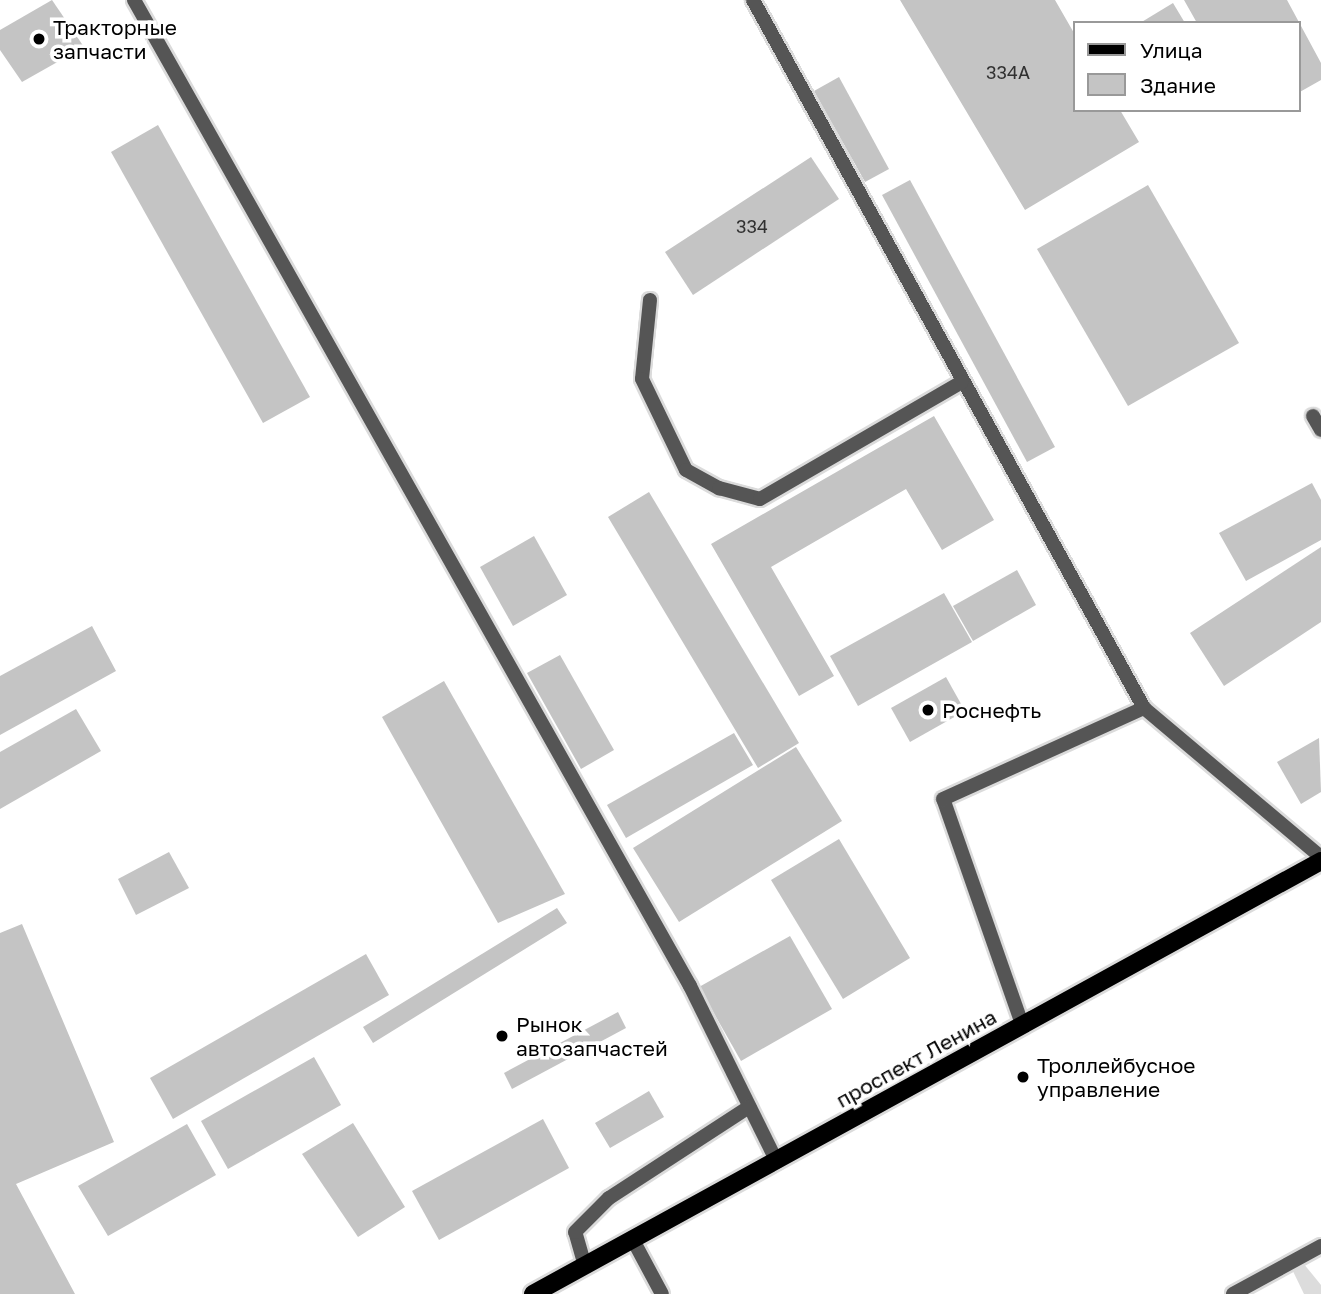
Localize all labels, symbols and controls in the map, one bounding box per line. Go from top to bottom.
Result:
place label: Тракторные запчасти [53,14,177,64]
legend [1072,21,1300,112]
marker: Тракторные запчасти [31,31,47,47]
text: Улица [1140,37,1203,63]
house number: 334А [986,61,1030,83]
text: Здание [1140,72,1216,98]
house number: 334 [736,215,768,237]
place label: Роснефть [942,697,1041,723]
marker: Роснефть [920,702,936,718]
street label: проспект Ленина [831,1003,1001,1113]
place label: Рынок автозапчастей [516,1011,668,1061]
marker: Рынок автозапчастей [494,1028,510,1044]
place label: Троллейбусное управление [1037,1052,1195,1102]
marker: Троллейбусное управление [1015,1069,1031,1085]

